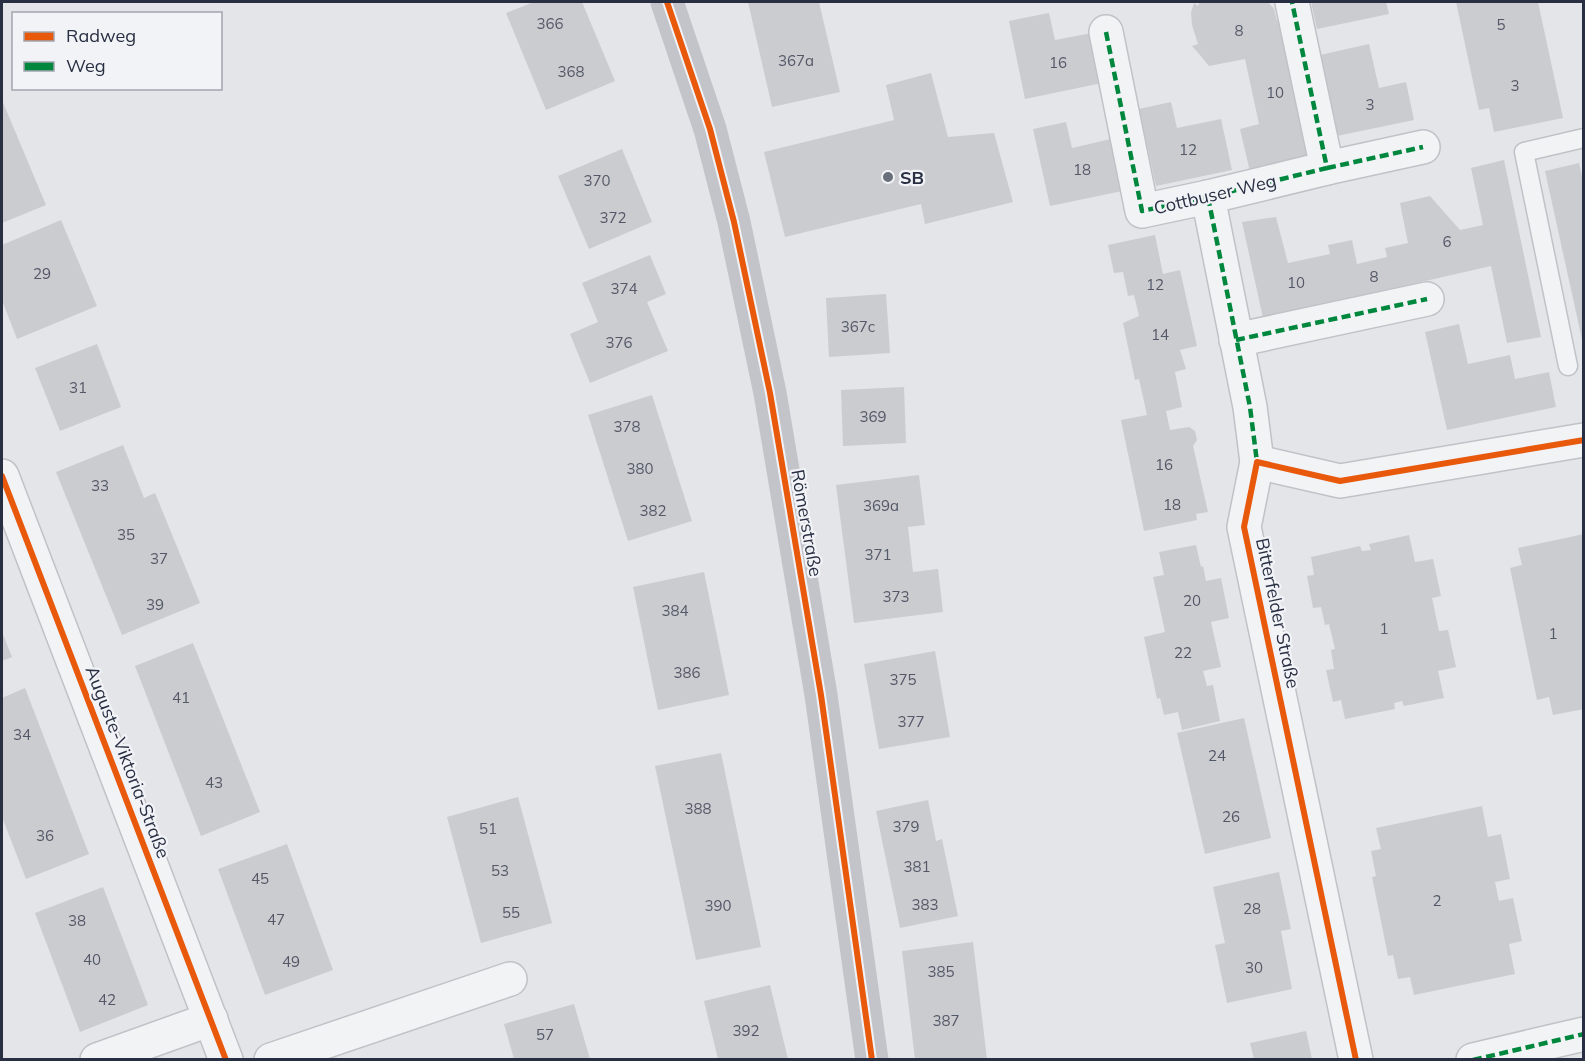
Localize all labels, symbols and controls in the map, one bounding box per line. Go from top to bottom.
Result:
legend [12,12,222,90]
house number: 366 [536,14,564,33]
house number: 5 [1496,15,1506,34]
house number: 8 [1234,21,1244,40]
text: Radweg [66,24,136,47]
house number: 367a [778,51,814,70]
house number: 16 [1049,53,1067,72]
text: Weg [66,54,106,77]
house number: 368 [557,62,585,81]
house number: 3 [1510,76,1520,95]
house number: 10 [1266,83,1284,102]
house number: 3 [1365,95,1375,114]
house number: 12 [1179,140,1197,159]
house number: 18 [1073,160,1091,179]
place label: SB [900,166,924,189]
street label: Cottbuser Weg [1152,169,1278,219]
marker: SB [881,170,895,184]
house number: 370 [583,171,611,190]
house number: 372 [599,208,627,227]
house number: 6 [1442,232,1452,251]
house number: 29 [33,264,51,283]
house number: 8 [1369,267,1379,286]
house number: 10 [1287,273,1305,292]
house number: 12 [1146,275,1164,294]
house number: 374 [610,279,638,298]
house number: 367c [841,317,875,336]
house number: 14 [1151,325,1169,344]
house number: 376 [605,333,633,352]
house number: 31 [69,378,87,397]
house number: 369 [859,407,887,426]
house number: 378 [613,417,641,436]
house number: 16 [1155,455,1173,474]
house number: 380 [626,459,654,478]
street label: Römerstraße [786,468,828,578]
house number: 33 [91,476,109,495]
house number: 18 [1163,495,1181,514]
house number: 369a [863,496,899,515]
house number: 382 [639,501,667,520]
house number: 35 [117,525,135,544]
street label: Bitterfelder Straße [1251,536,1305,690]
house number: 371 [864,545,892,564]
house number: 37 [150,549,168,568]
house number: 373 [882,587,910,606]
house number: 20 [1183,591,1201,610]
house number: 39 [146,595,164,614]
house number: 384 [661,601,689,620]
house number: 1 [1379,619,1389,638]
house number: 1 [1548,624,1558,643]
house number: 22 [1174,643,1192,662]
street label: Auguste-Viktoria-Straße [81,663,175,861]
house number: 386 [673,663,701,682]
house number: 375 [889,670,917,689]
house number: 41 [172,688,190,707]
house number: 377 [897,712,925,731]
house number: 34 [13,725,31,744]
house number: 24 [1208,746,1226,765]
house number: 43 [205,773,223,792]
house number: 388 [684,799,712,818]
house number: 26 [1222,807,1240,826]
house number: 379 [892,817,920,836]
house number: 51 [479,819,497,838]
house number: 36 [36,826,54,845]
house number: 381 [903,857,931,876]
house number: 53 [491,861,509,880]
house number: 45 [251,869,269,888]
house number: 2 [1432,891,1442,910]
house number: 383 [911,895,939,914]
house number: 390 [704,896,732,915]
house number: 28 [1243,899,1261,918]
house number: 55 [502,903,520,922]
house number: 47 [267,910,285,929]
house number: 38 [68,911,86,930]
house number: 40 [83,950,101,969]
house number: 49 [282,952,300,971]
house number: 30 [1245,958,1263,977]
house number: 385 [927,962,955,981]
house number: 42 [98,990,116,1009]
house number: 387 [932,1011,960,1030]
house number: 392 [732,1021,760,1040]
house number: 57 [536,1025,554,1044]

